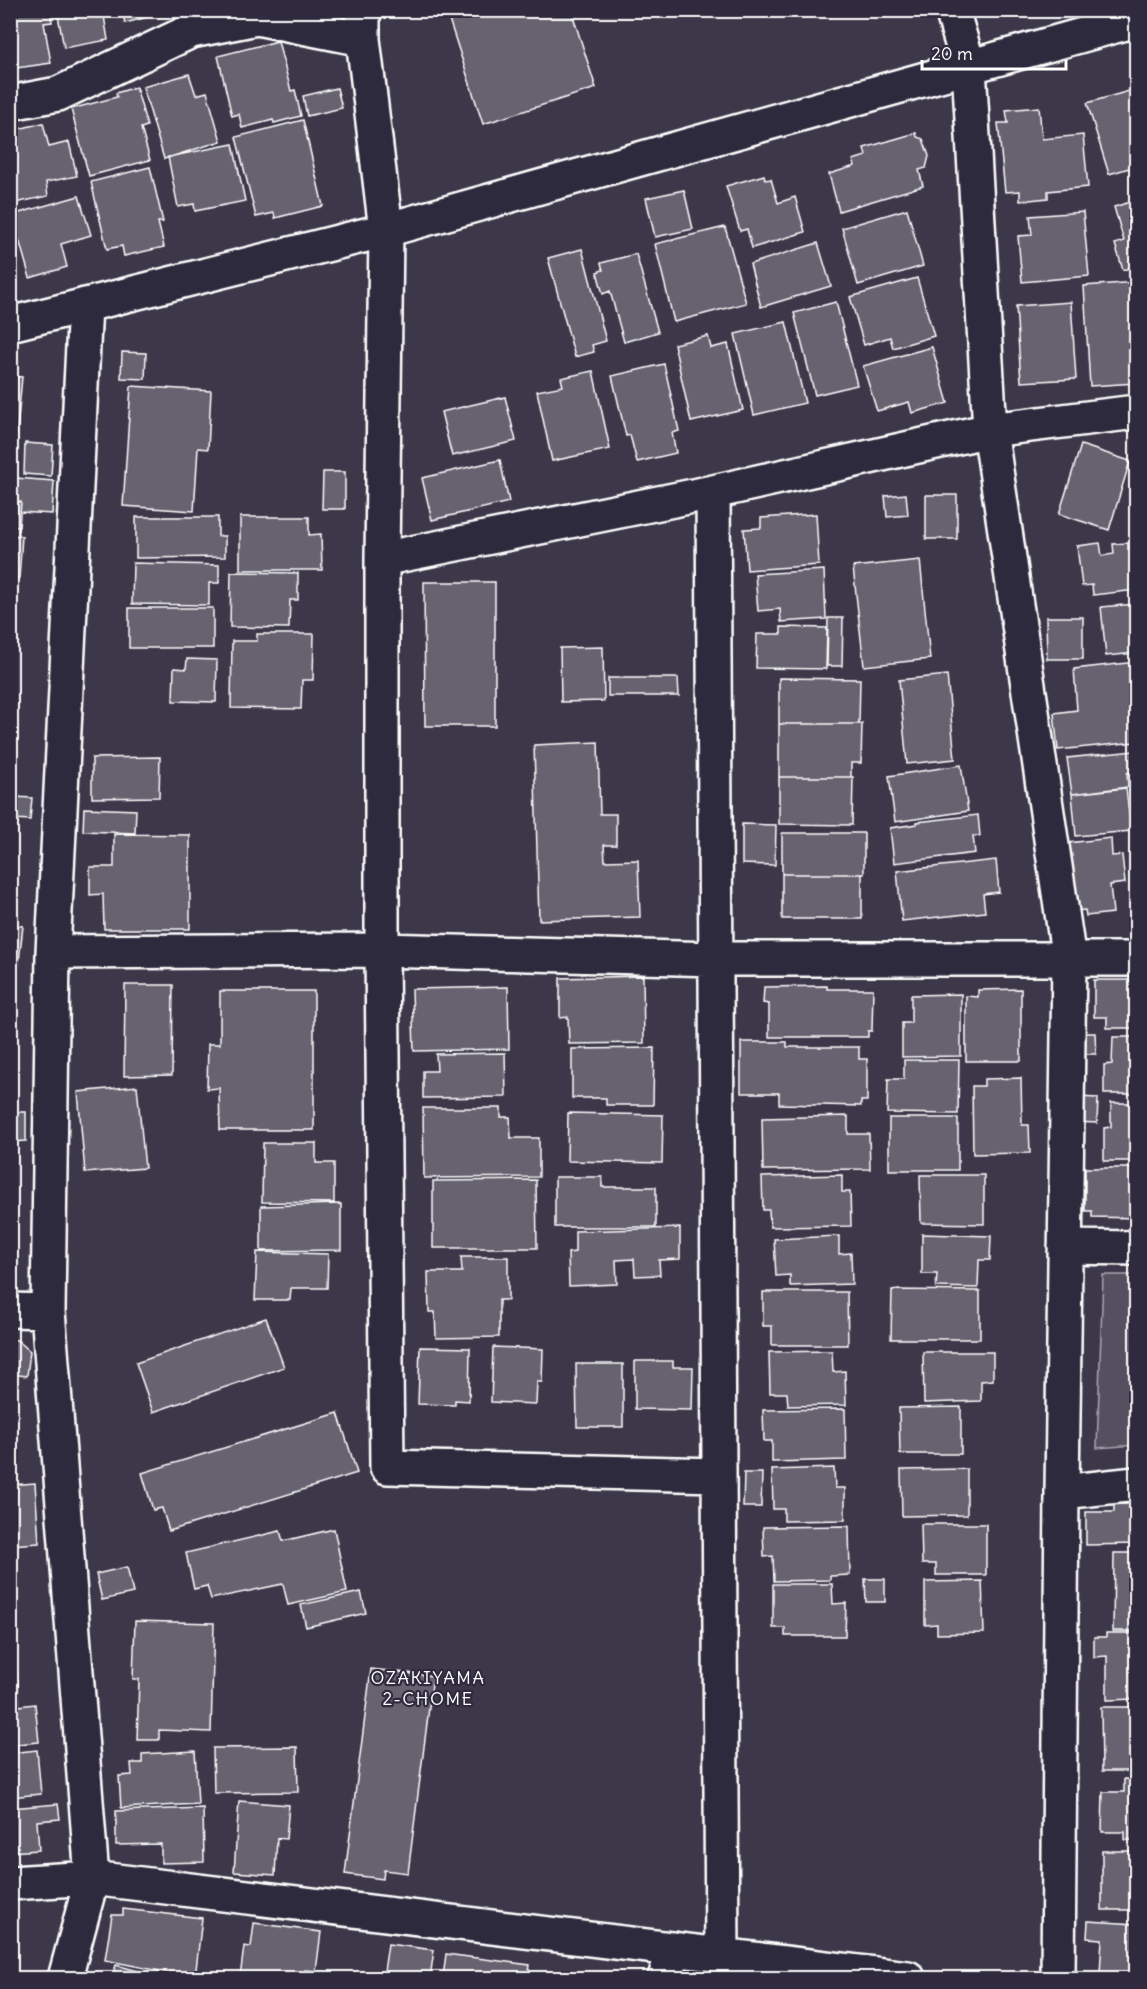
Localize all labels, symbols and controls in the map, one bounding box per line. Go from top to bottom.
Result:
scale bar [922,33,1066,71]
text: 20 m [931,42,973,65]
district label: OZAKIYAMA 2-CHOME [371,1666,485,1710]

